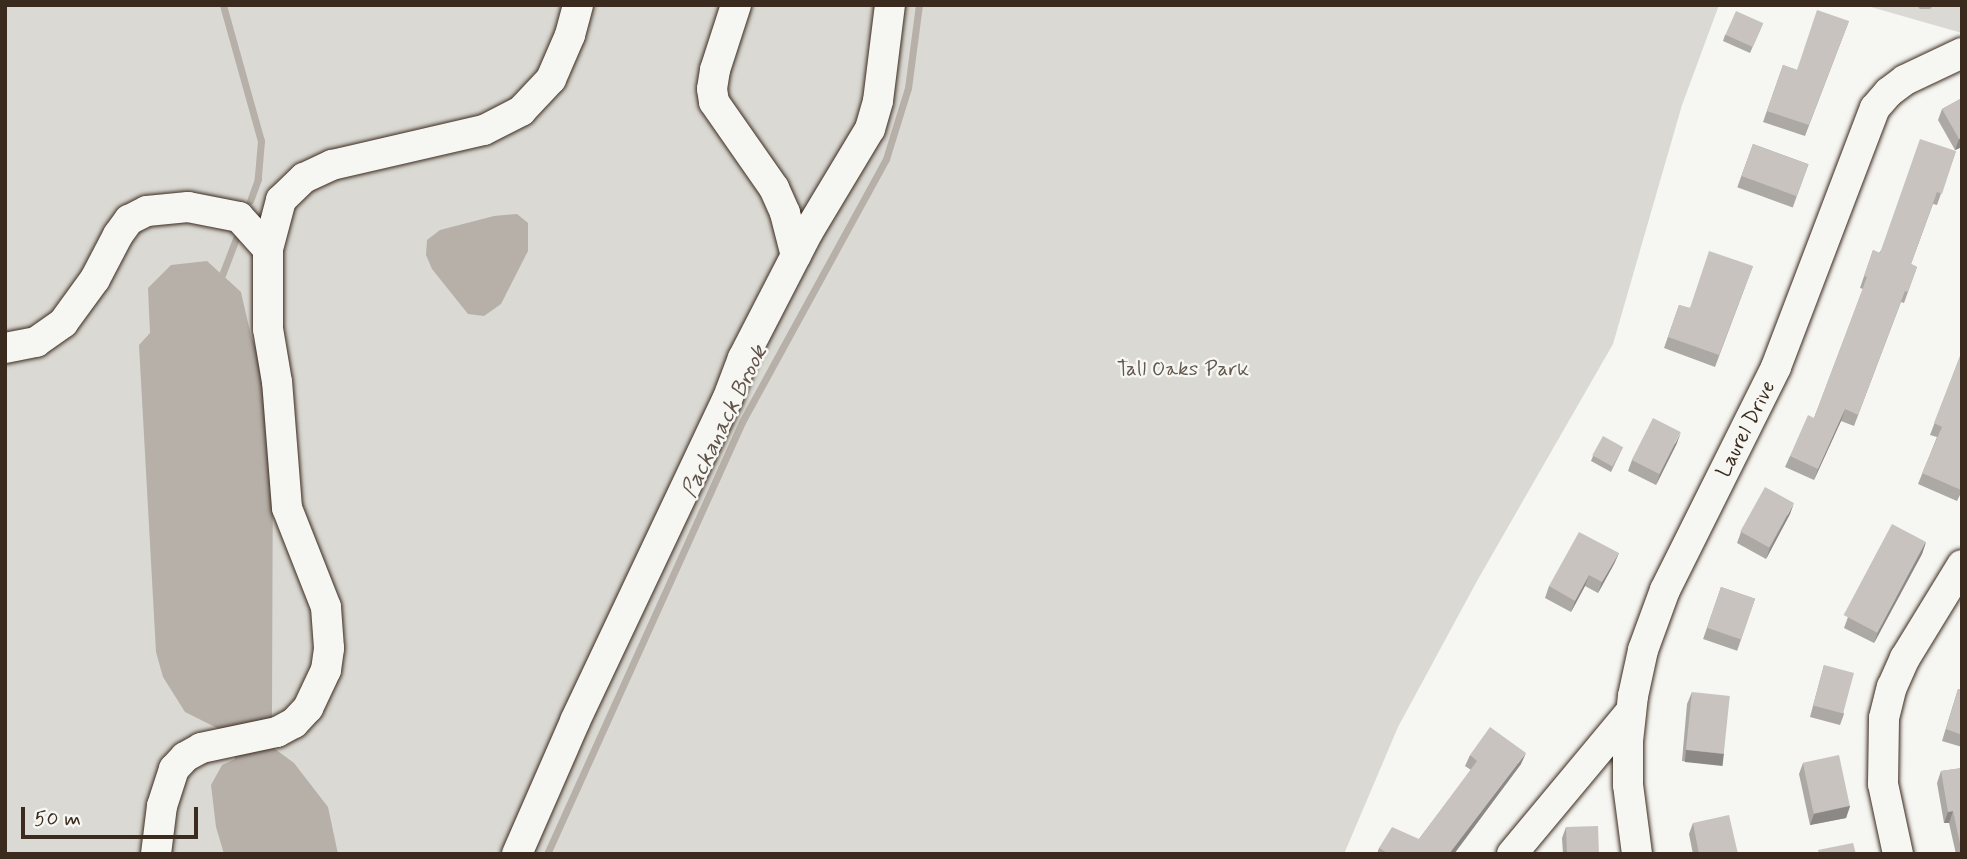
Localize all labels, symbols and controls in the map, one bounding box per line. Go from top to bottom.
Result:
water label: Packanack Brook [676,341,774,503]
park label: Tall Oaks Park [1120,356,1246,382]
street label: Laurel Drive [1711,377,1781,481]
scale bar [24,792,201,836]
text: 50 m [34,805,81,833]

